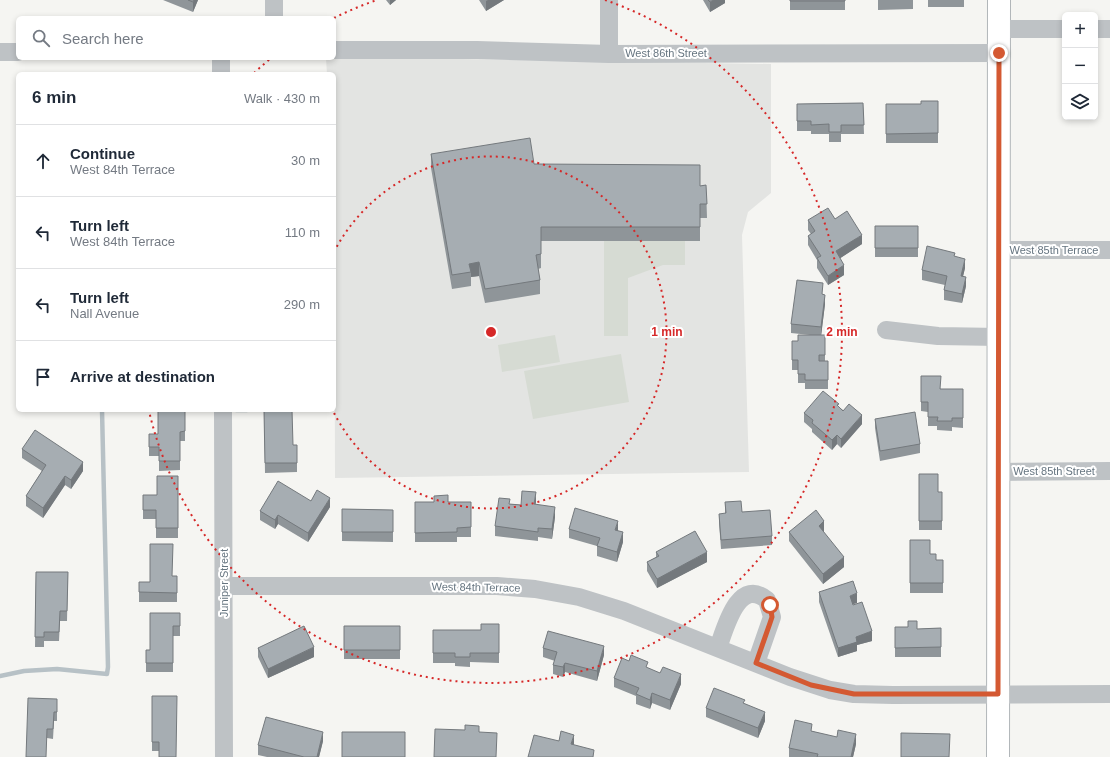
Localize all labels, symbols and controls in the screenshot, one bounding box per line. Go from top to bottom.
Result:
map controls [1062,12,1098,120]
button: + [1062,12,1098,48]
search box [16,16,336,60]
icon: search [30,27,52,49]
text: Search here [62,30,144,47]
route end [990,44,1008,62]
street label: West 86th Street [625,47,707,59]
button: − [1062,48,1098,84]
button: layers [1062,84,1098,120]
text: 6 min [32,88,76,107]
text: Walk · 430 m [244,91,320,106]
text: Continue [70,145,135,162]
icon: ahead [32,150,54,172]
text: 30 m [291,153,320,168]
text: West 84th Terrace [70,162,175,177]
text: Turn left [70,217,129,234]
icon: left [32,222,54,244]
text: 110 m [285,225,320,240]
text: West 84th Terrace [70,234,175,249]
street label: West 85th Terrace [1010,244,1098,256]
text: Turn left [70,289,129,306]
icon: left [32,294,54,316]
text: 290 m [284,297,320,312]
text: Nall Avenue [70,306,139,321]
centre of rings [484,325,498,339]
text: 1 min [651,325,683,339]
text: 2 min [826,325,858,339]
icon: arrive [32,366,54,388]
text: Arrive at destination [70,368,215,385]
street label: West 85th Street [1013,465,1095,477]
street label: Juniper Street [218,549,230,617]
street label: West 84th Terrace [431,580,521,594]
route start [761,596,779,614]

